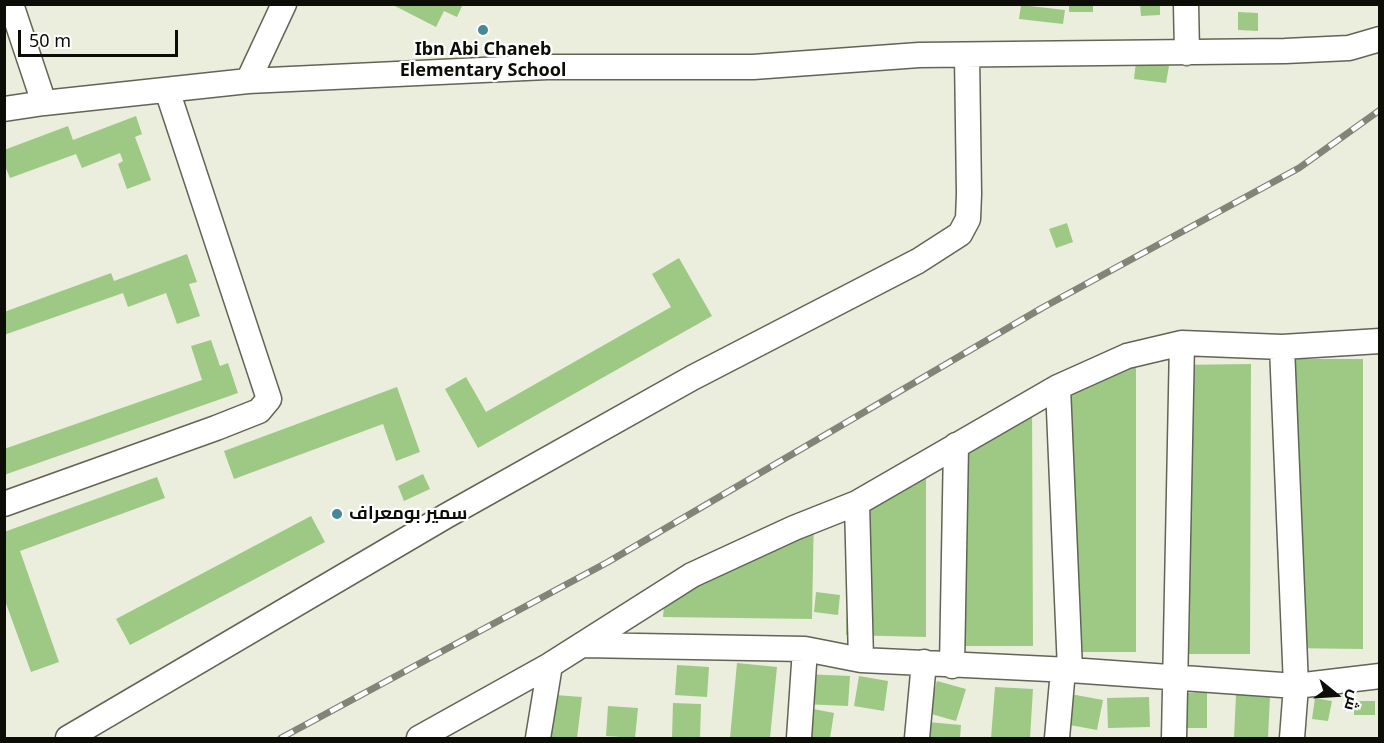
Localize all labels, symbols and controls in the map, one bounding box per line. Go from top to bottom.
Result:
scale bar [21,18,182,56]
marker: Ibn Abi Chaneb Elementary School [476,23,490,37]
text: 50 m [29,28,71,52]
place label: Ibn Abi Chaneb Elementary School [400,39,566,82]
place label: سمير بومعراف [349,503,467,525]
marker: سمير بومعراف [330,507,344,521]
north arrow [1306,665,1366,725]
text: ش [1339,687,1367,714]

